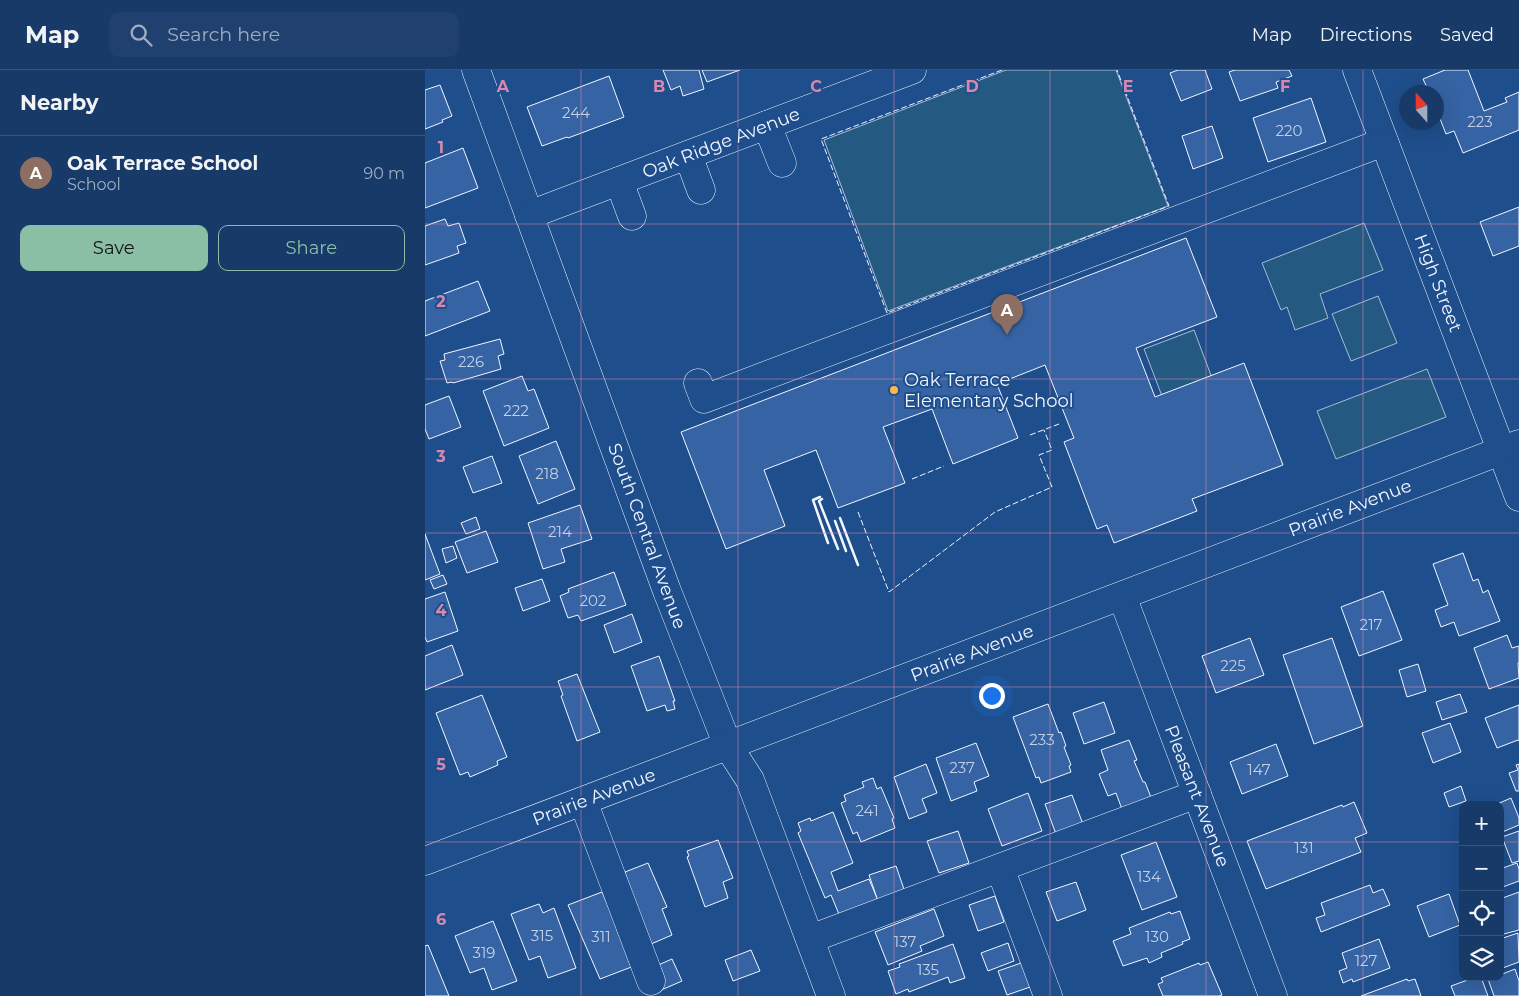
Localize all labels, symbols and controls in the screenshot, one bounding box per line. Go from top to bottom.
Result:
search box [109,12,459,57]
text: Map [25,20,79,49]
icon: search [127,21,155,49]
text: Search here [167,23,280,46]
text: Map [1252,24,1292,46]
text: Directions [1320,24,1412,46]
text: Saved [1440,24,1494,46]
text: A [496,77,510,96]
text: B [653,77,665,96]
text: C [810,77,822,96]
text: D [965,77,979,96]
text: E [1123,77,1133,96]
text: F [1280,77,1290,96]
north arrow [1399,85,1444,130]
text: Nearby [20,90,99,115]
house number: 244 [562,103,590,122]
street label: Oak Ridge Avenue [639,103,803,183]
house number: 223 [1467,112,1493,131]
house number: 220 [1276,121,1303,140]
text: 1 [438,138,444,157]
text: Oak Terrace School [67,152,258,175]
text: A [30,164,42,183]
text: 90 m [363,164,405,183]
text: School [67,175,121,194]
button: Save [20,225,208,271]
button: Share [218,225,405,271]
street label: High Street [1409,231,1467,335]
text: 2 [436,292,446,311]
pin: A [991,294,1023,335]
house number: 226 [458,352,484,371]
place label: Oak Terrace Elementary School [904,369,1074,412]
marker: Oak Terrace Elementary School [888,384,900,396]
house number: 222 [503,401,529,420]
street label: South Central Avenue [603,440,691,632]
text: 3 [435,447,446,466]
house number: 218 [535,464,559,483]
street label: Prairie Avenue [1285,474,1415,542]
house number: 214 [548,522,572,541]
house number: 202 [580,591,606,610]
text: 4 [435,601,447,620]
house number: 217 [1360,615,1383,634]
street label: Prairie Avenue [907,619,1037,687]
house number: 225 [1220,656,1246,675]
your location [979,683,1005,709]
street label: Pleasant Avenue [1160,722,1234,870]
house number: 233 [1029,730,1055,749]
text: 5 [436,755,446,774]
house number: 237 [949,758,975,777]
house number: 147 [1247,760,1271,779]
street label: Prairie Avenue [529,763,659,831]
house number: 241 [855,801,879,820]
map controls [1459,801,1504,981]
button: + [1459,801,1504,846]
house number: 131 [1294,838,1314,857]
button: − [1459,846,1504,891]
house number: 134 [1137,867,1161,886]
button: locate [1459,891,1504,936]
text: 6 [436,910,446,929]
house number: 315 [531,926,553,945]
house number: 311 [591,927,611,946]
house number: 130 [1145,927,1169,946]
house number: 137 [894,932,916,951]
button: layers [1459,936,1504,981]
house number: 319 [472,943,496,962]
house number: 127 [1355,951,1378,970]
house number: 135 [917,960,939,979]

